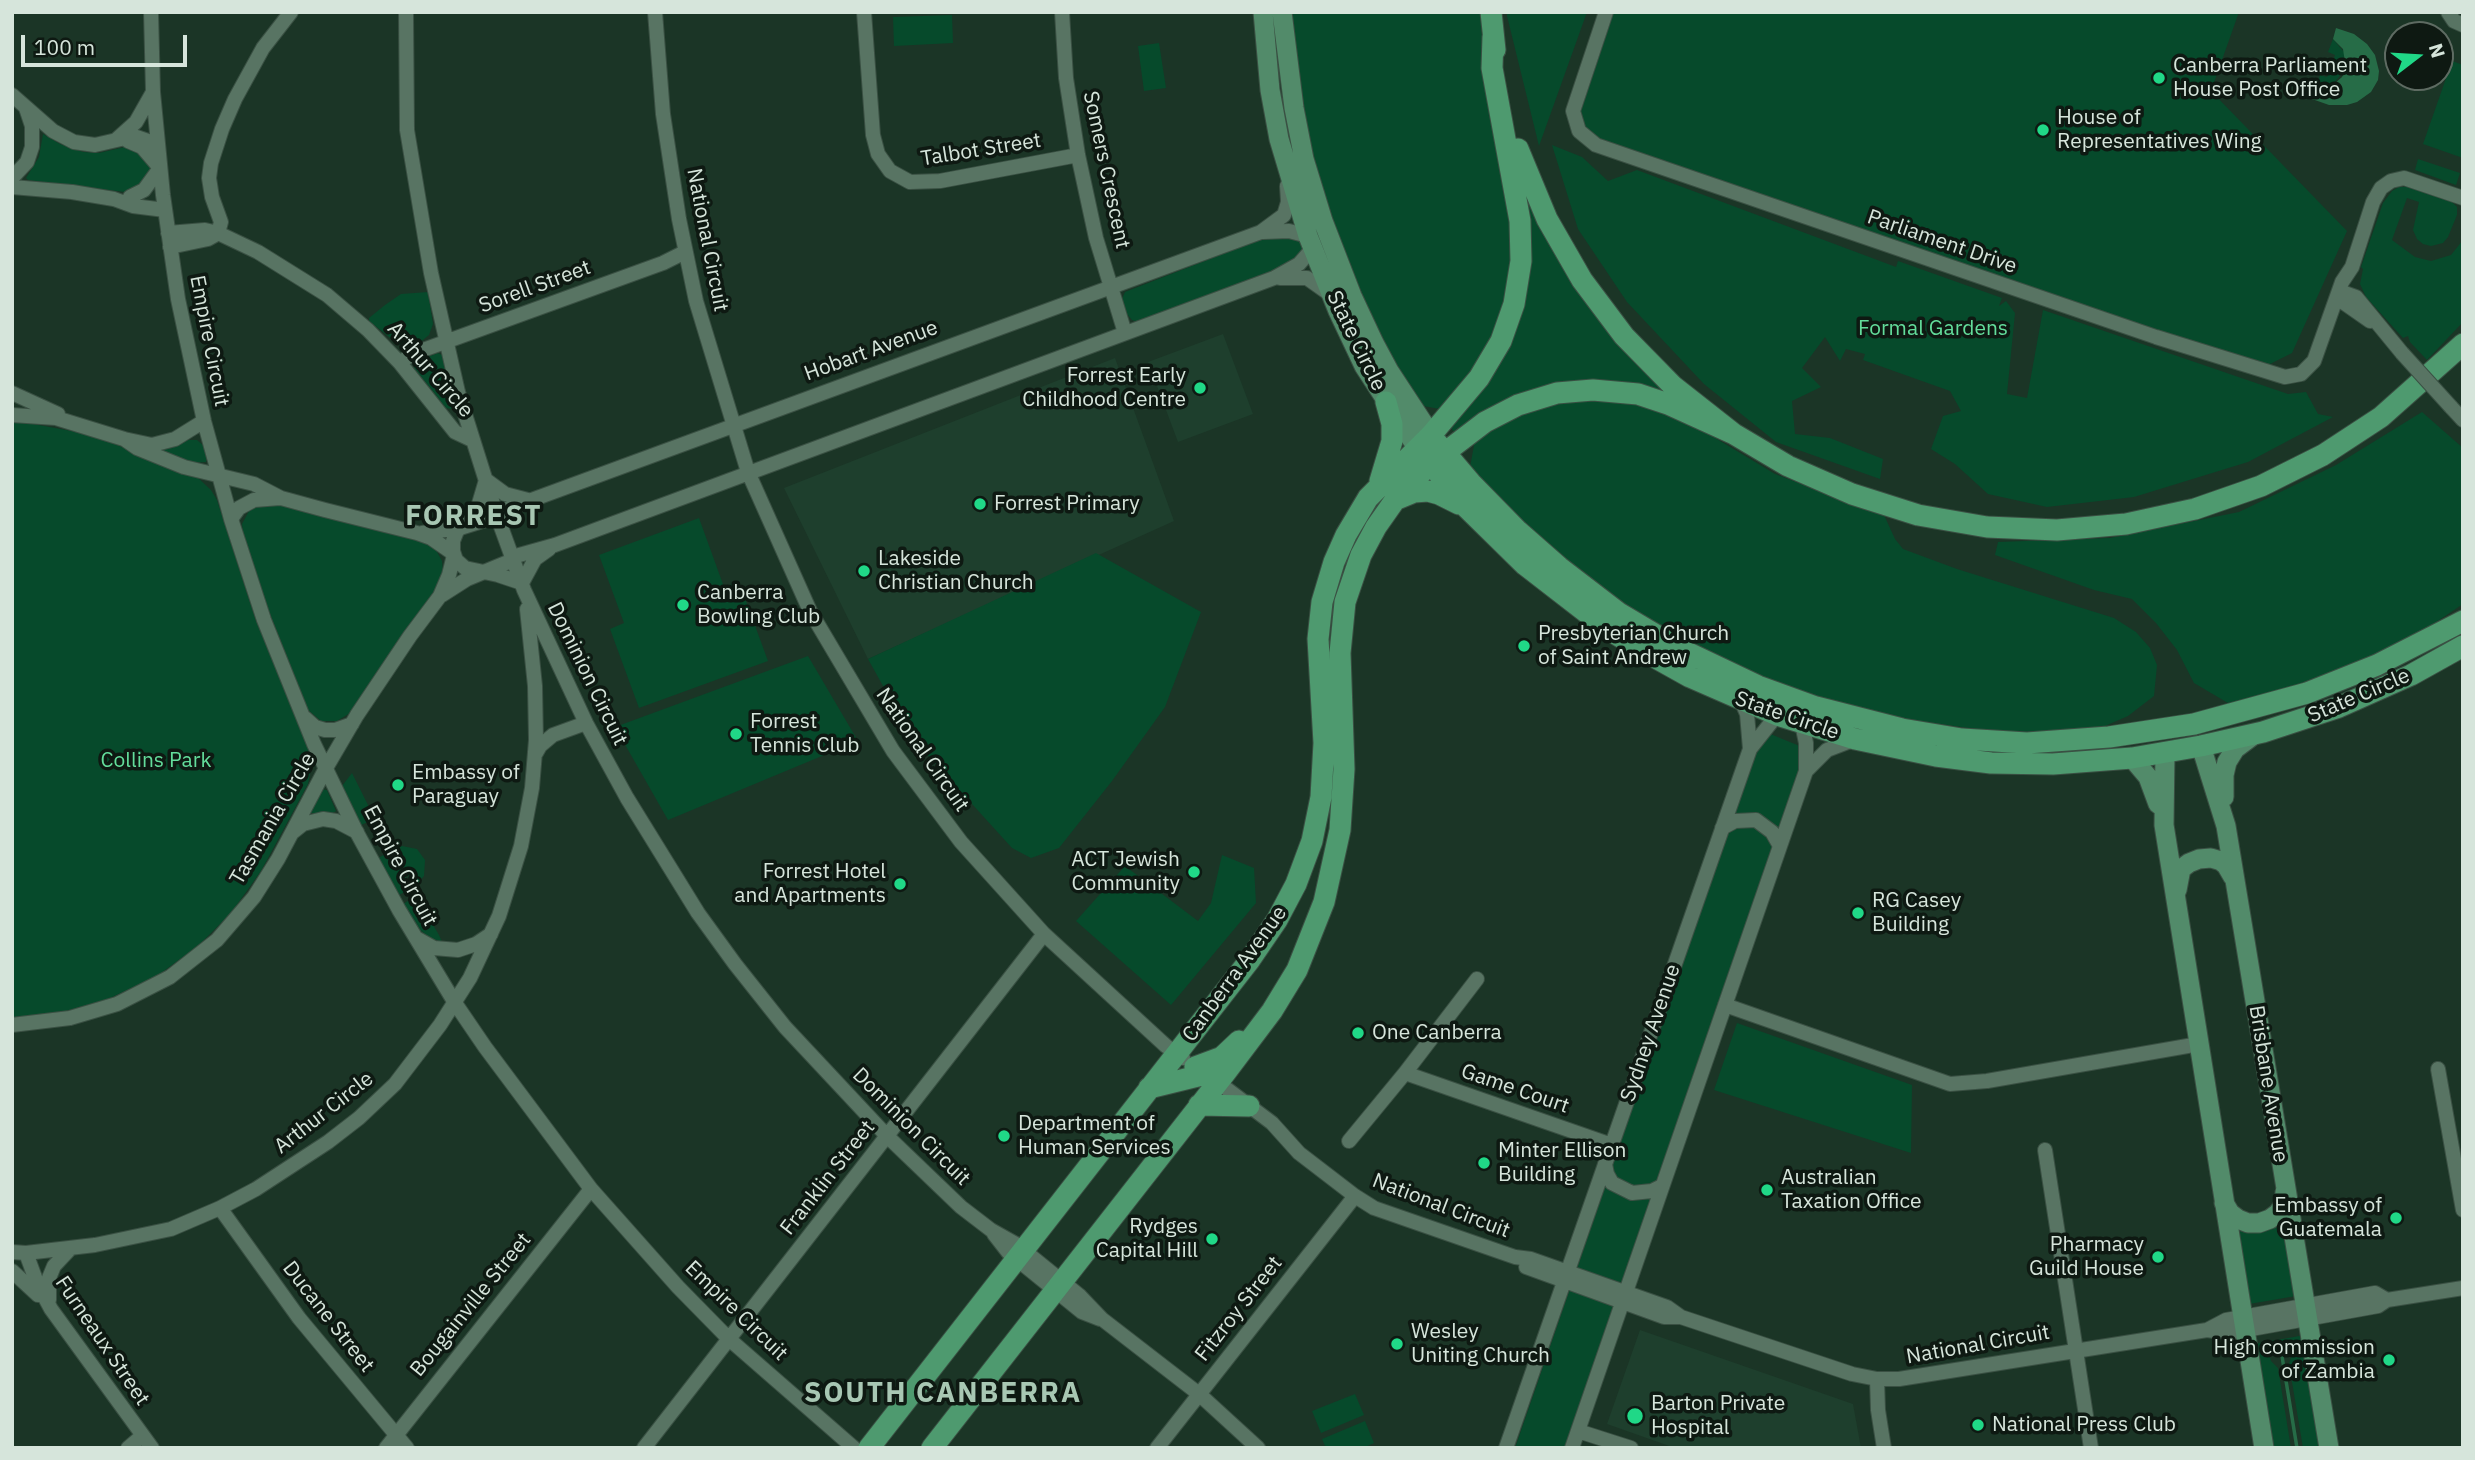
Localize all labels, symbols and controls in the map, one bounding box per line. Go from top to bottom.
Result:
scale bar [24,21,191,65]
north arrow [2384,21,2454,91]
text: 100 m [34,33,95,61]
text: N [2424,40,2451,61]
place label: Canberra Parliament House Post Office [2173,53,2367,103]
marker: Canberra Parliament House Post Office [2151,70,2167,86]
street label: Somers Crescent [1077,89,1135,251]
place label: House of Representatives Wing [2057,105,2262,155]
marker: House of Representatives Wing [2035,122,2051,138]
street label: Talbot Street [919,128,1043,172]
street label: National Circuit [681,166,733,314]
street label: Parliament Drive [1864,205,2020,279]
street label: Sorell Street [476,255,594,319]
street label: Empire Circuit [184,273,234,409]
street label: State Circle [1321,287,1391,395]
street label: Hobart Avenue [801,315,941,387]
park label: Formal Gardens [1858,316,2008,342]
street label: Arthur Circle [382,317,478,423]
place label: Forrest Early Childhood Centre [1022,363,1186,413]
marker: Forrest Early Childhood Centre [1192,380,1208,396]
place label: Forrest Primary [994,491,1140,517]
marker: Forrest Primary [972,496,988,512]
district label: FORREST [406,500,542,534]
place label: Lakeside Christian Church [878,546,1034,596]
marker: Lakeside Christian Church [856,563,872,579]
place label: Canberra Bowling Club [697,580,820,630]
marker: Canberra Bowling Club [675,597,691,613]
street label: Dominion Circuit [541,598,633,750]
place label: Presbyterian Church of Saint Andrew [1538,621,1729,671]
marker: Presbyterian Church of Saint Andrew [1516,638,1532,654]
street label: State Circle [2304,663,2414,729]
street label: National Circuit [870,683,974,817]
street label: State Circle [1732,686,1842,746]
place label: Forrest Tennis Club [750,709,859,759]
marker: Forrest Tennis Club [728,726,744,742]
park label: Collins Park [101,748,211,774]
street label: Tasmania Circle [225,748,321,890]
place label: Embassy of Paraguay [412,760,520,810]
marker: Embassy of Paraguay [390,777,406,793]
street label: Empire Circuit [358,801,442,931]
place label: ACT Jewish Community [1071,847,1180,897]
place label: Forrest Hotel and Apartments [734,859,886,909]
marker: ACT Jewish Community [1186,864,1202,880]
marker: Forrest Hotel and Apartments [892,876,908,892]
place label: RG Casey Building [1872,888,1961,938]
street label: Canberra Avenue [1177,901,1293,1047]
marker: RG Casey Building [1850,905,1866,921]
street label: Sydney Avenue [1616,961,1686,1105]
street label: Brisbane Avenue [2243,1004,2293,1164]
place label: One Canberra [1372,1020,1502,1046]
marker: One Canberra [1350,1025,1366,1041]
street label: Game Court [1458,1059,1572,1119]
street label: Dominion Circuit [847,1063,975,1191]
street label: Arthur Circle [269,1066,379,1160]
place label: Department of Human Services [1018,1111,1171,1161]
street label: Franklin Street [775,1116,881,1240]
marker: Department of Human Services [996,1128,1012,1144]
place label: Minter Ellison Building [1498,1138,1626,1188]
marker: Minter Ellison Building [1476,1155,1492,1171]
place label: Australian Taxation Office [1781,1165,1921,1215]
street label: National Circuit [1369,1168,1513,1244]
marker: Australian Taxation Office [1759,1182,1775,1198]
place label: Embassy of Guatemala [2274,1193,2382,1243]
marker: Embassy of Guatemala [2388,1210,2404,1226]
place label: Rydges Capital Hill [1096,1214,1198,1264]
street label: Bougainville Street [405,1228,537,1382]
marker: Rydges Capital Hill [1204,1231,1220,1247]
place label: Pharmacy Guild House [2029,1232,2144,1282]
marker: Pharmacy Guild House [2150,1249,2166,1265]
street label: Fitzroy Street [1190,1251,1288,1367]
street label: Empire Circuit [679,1256,793,1366]
street label: Ducane Street [277,1257,379,1377]
street label: Furneaux Street [49,1272,155,1410]
place label: Wesley Uniting Church [1411,1319,1550,1369]
street label: National Circuit [1904,1320,2052,1370]
place label: High commission of Zambia [2214,1335,2375,1385]
marker: Wesley Uniting Church [1389,1336,1405,1352]
marker: High commission of Zambia [2381,1352,2397,1368]
district label: SOUTH CANBERRA [806,1377,1080,1411]
place label: Barton Private Hospital [1651,1391,1785,1441]
marker: Barton Private Hospital [1625,1406,1645,1426]
place label: National Press Club [1992,1412,2176,1438]
marker: National Press Club [1970,1417,1986,1433]

